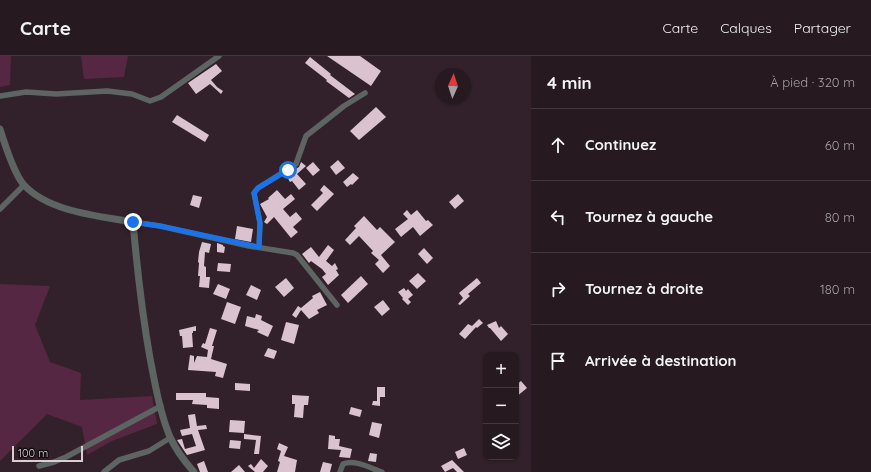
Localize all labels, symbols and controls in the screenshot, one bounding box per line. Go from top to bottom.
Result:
text: Carte [20,16,71,40]
text: Carte [663,19,698,37]
text: Calques [720,19,772,37]
text: Partager [794,19,851,37]
north arrow [435,68,471,104]
text: 4 min [547,72,592,93]
text: À pied · 320 m [770,74,855,90]
icon: ahead [547,134,569,156]
text: Continuez [585,135,656,154]
text: 60 m [825,137,855,153]
route start [279,161,297,179]
icon: left [547,206,569,228]
text: Tournez à gauche [585,207,713,226]
text: 80 m [825,209,855,225]
route end [124,213,142,231]
icon: right [547,278,569,300]
text: Tournez à droite [585,279,704,298]
text: 180 m [820,281,855,297]
icon: arrive [547,350,569,372]
text: Arrivée à destination [585,351,737,370]
map controls [483,352,519,460]
button: + [483,352,519,388]
button: − [483,388,519,424]
button: layers [483,424,519,460]
scale bar [12,444,83,463]
text: 100 m [18,446,48,460]

